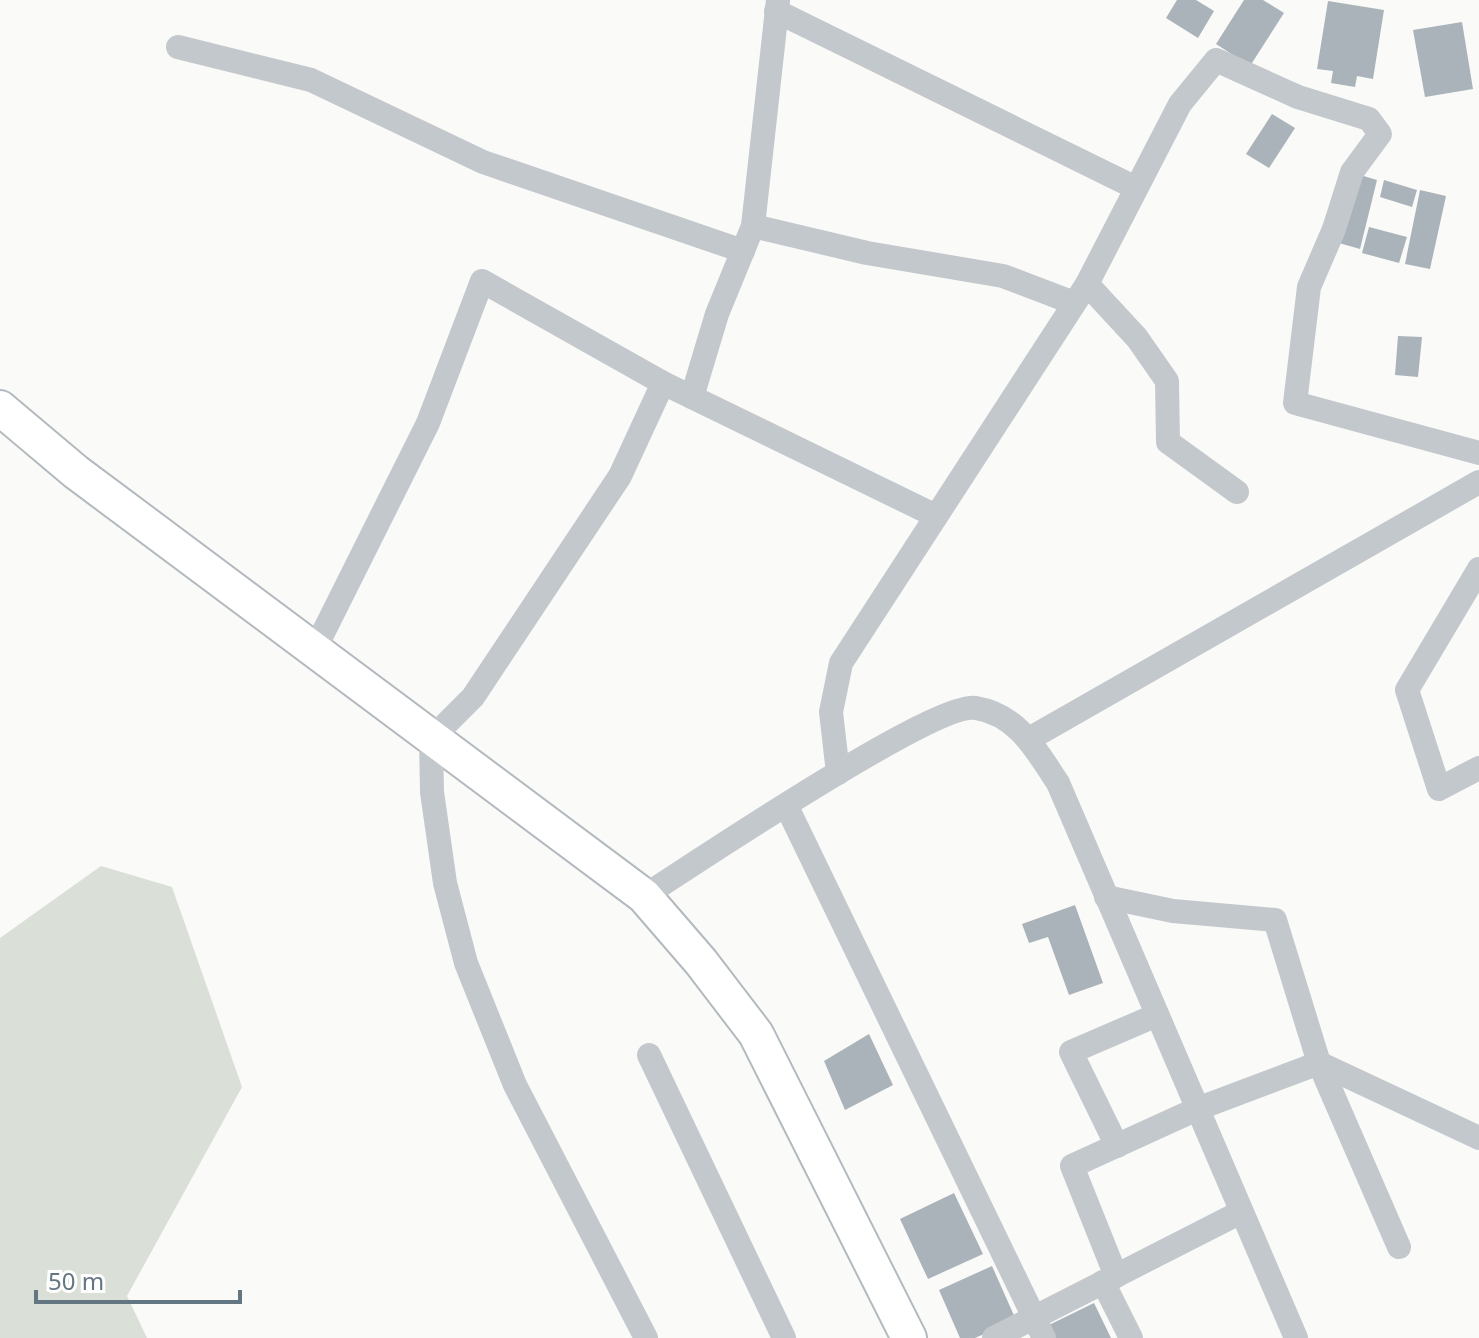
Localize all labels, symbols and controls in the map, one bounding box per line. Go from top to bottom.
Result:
scale bar [36,1254,240,1304]
text: 50 m [48,1264,104,1297]

